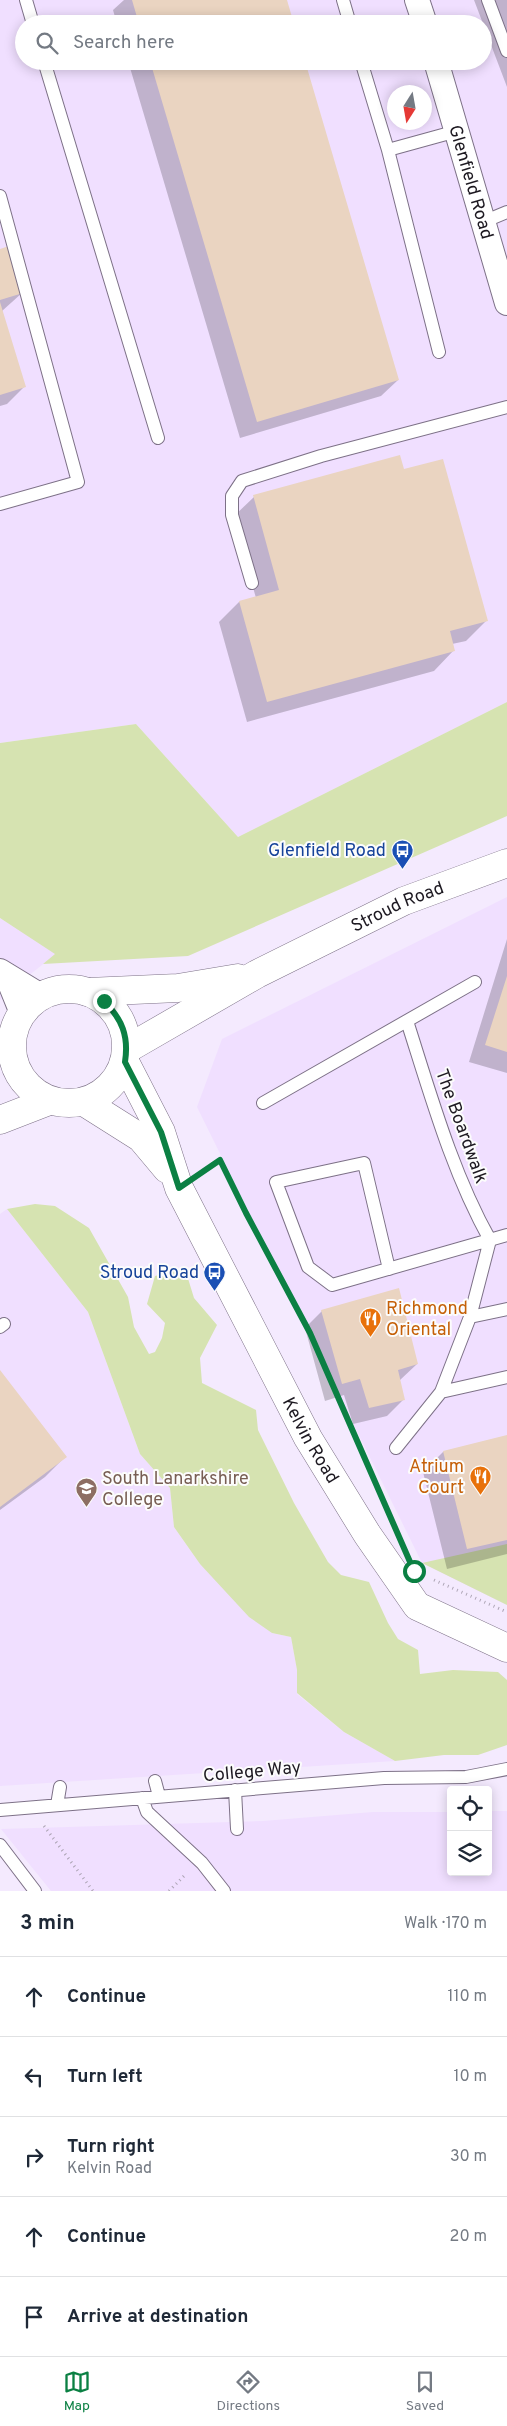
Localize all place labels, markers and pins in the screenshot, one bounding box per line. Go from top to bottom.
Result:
bus stop icon: Glenfield Road [390,838,414,869]
place label: Glenfield Road [268,840,386,863]
bus stop icon: Stroud Road [203,1260,227,1291]
place label: Stroud Road [100,1262,199,1285]
place label: Richmond Oriental [386,1298,468,1342]
restaurant icon: Richmond Oriental [358,1306,382,1337]
place label: Atrium Court [409,1456,464,1500]
restaurant icon: Atrium Court [468,1464,492,1495]
place label: South Lanarkshire College [102,1468,249,1512]
school or university icon: South Lanarkshire College [74,1476,98,1507]

